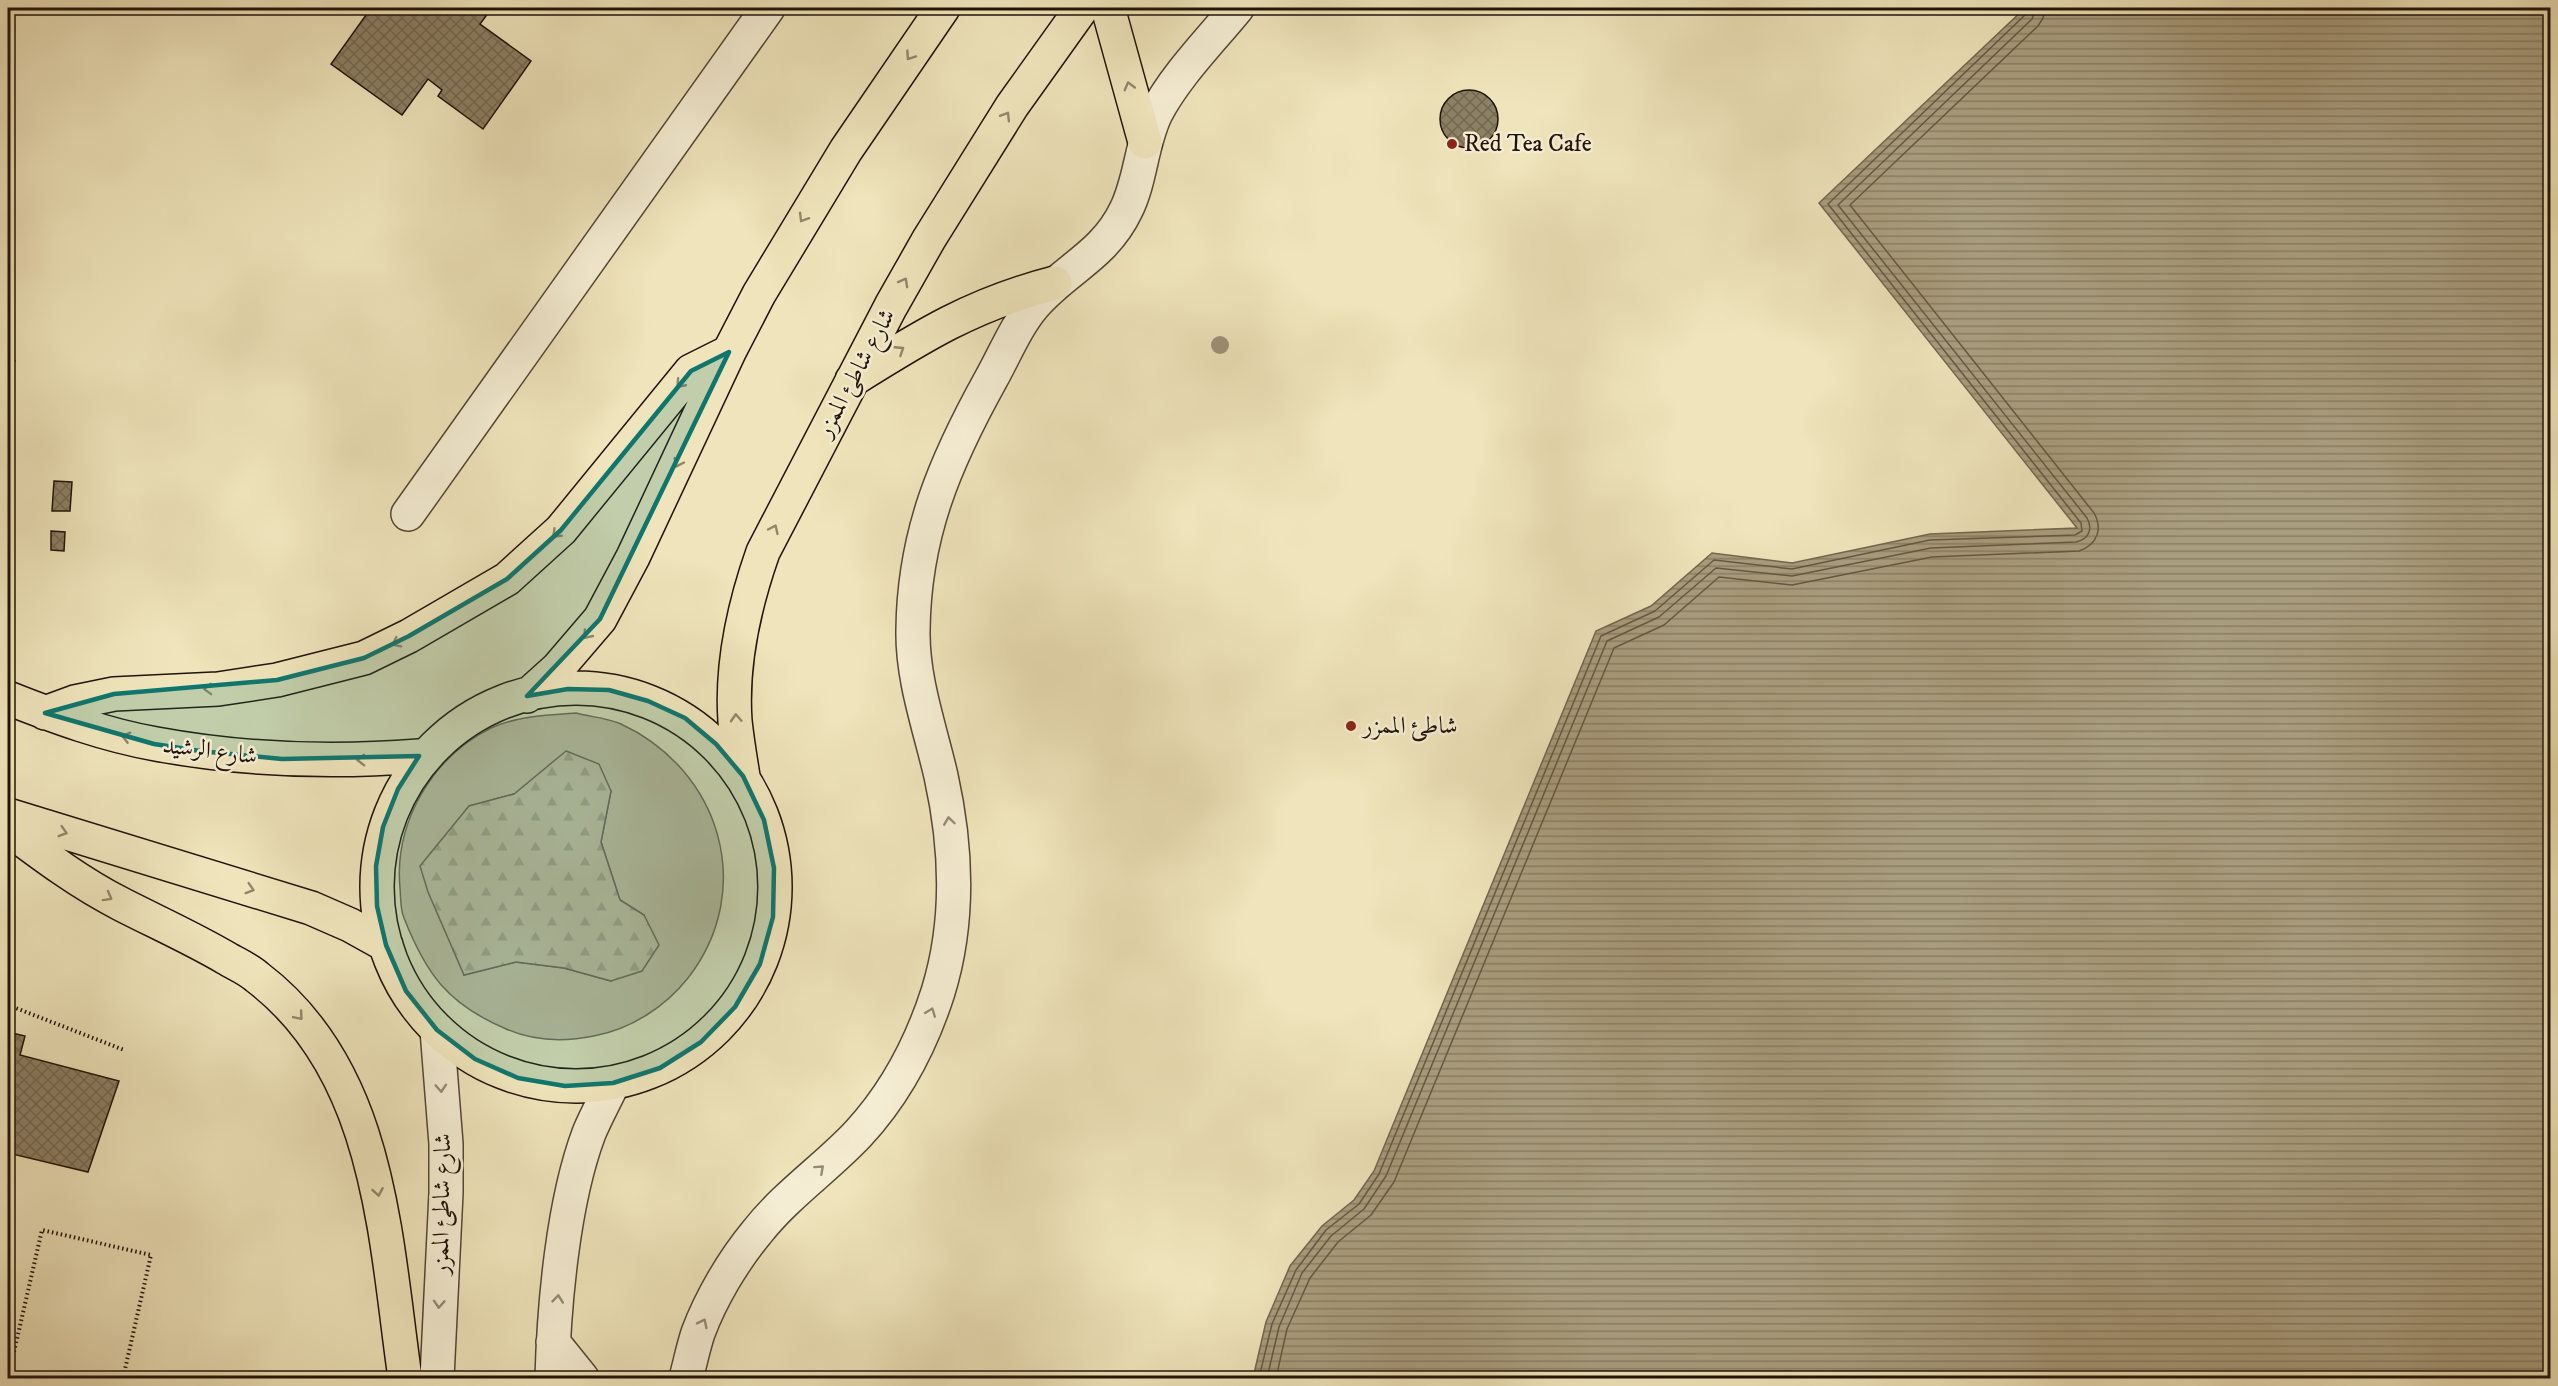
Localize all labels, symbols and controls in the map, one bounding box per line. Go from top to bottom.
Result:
one-way arrow [907,49,918,60]
one-way arrow [1124,81,1137,91]
one-way arrow [998,112,1010,122]
place label: Red Tea Cafe [1464,129,1592,159]
marker: Red Tea Cafe [1445,137,1459,151]
one-way arrow [799,212,810,222]
one-way arrow [897,278,908,289]
street label: شارع شاطئ الممزر [809,304,906,446]
one-way arrow [893,346,904,357]
one-way arrow [676,377,687,387]
one-way arrow [673,456,685,467]
one-way arrow [766,524,778,535]
one-way arrow [553,527,563,538]
one-way arrow [583,628,594,639]
one-way arrow [391,635,402,647]
one-way arrow [203,683,212,695]
place label: شاطئ الممزر [1361,711,1458,742]
one-way arrow [729,714,742,723]
marker: شاطئ الممزر [1344,719,1358,733]
street label: شارع الرشيد [161,730,259,776]
one-way arrow [121,732,131,745]
one-way arrow [357,754,366,766]
one-way arrow [943,816,955,825]
one-way arrow [57,825,68,837]
one-way arrow [244,882,255,894]
one-way arrow [102,890,112,901]
one-way arrow [923,1007,936,1018]
one-way arrow [292,1009,303,1020]
one-way arrow [435,1084,448,1093]
street label: شارع شاطئ الممزر [426,1133,462,1277]
one-way arrow [813,1165,823,1176]
one-way arrow [371,1186,384,1196]
one-way arrow [551,1295,564,1304]
one-way arrow [433,1299,446,1308]
one-way arrow [696,1318,708,1329]

